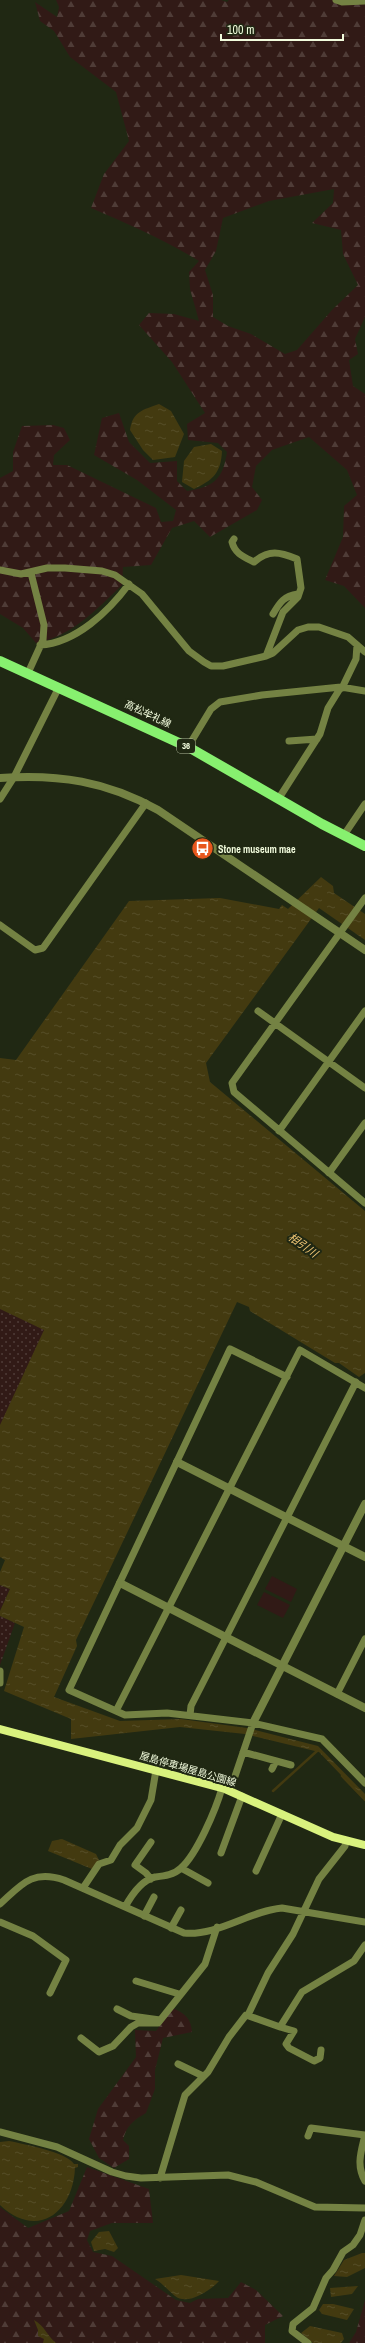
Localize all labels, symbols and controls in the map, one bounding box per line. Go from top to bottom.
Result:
scale bar [221,16,343,42]
text: 100 m [227,22,254,38]
street label: 高松牟礼線 [123,698,173,730]
road number: 36 [177,739,195,753]
bus stop icon: Stone museum mae [189,836,215,862]
place label: Stone museum mae [218,843,296,856]
water label: 相引川 [285,1230,321,1261]
street label: 屋島停車場屋島公園線 [138,1749,238,1789]

